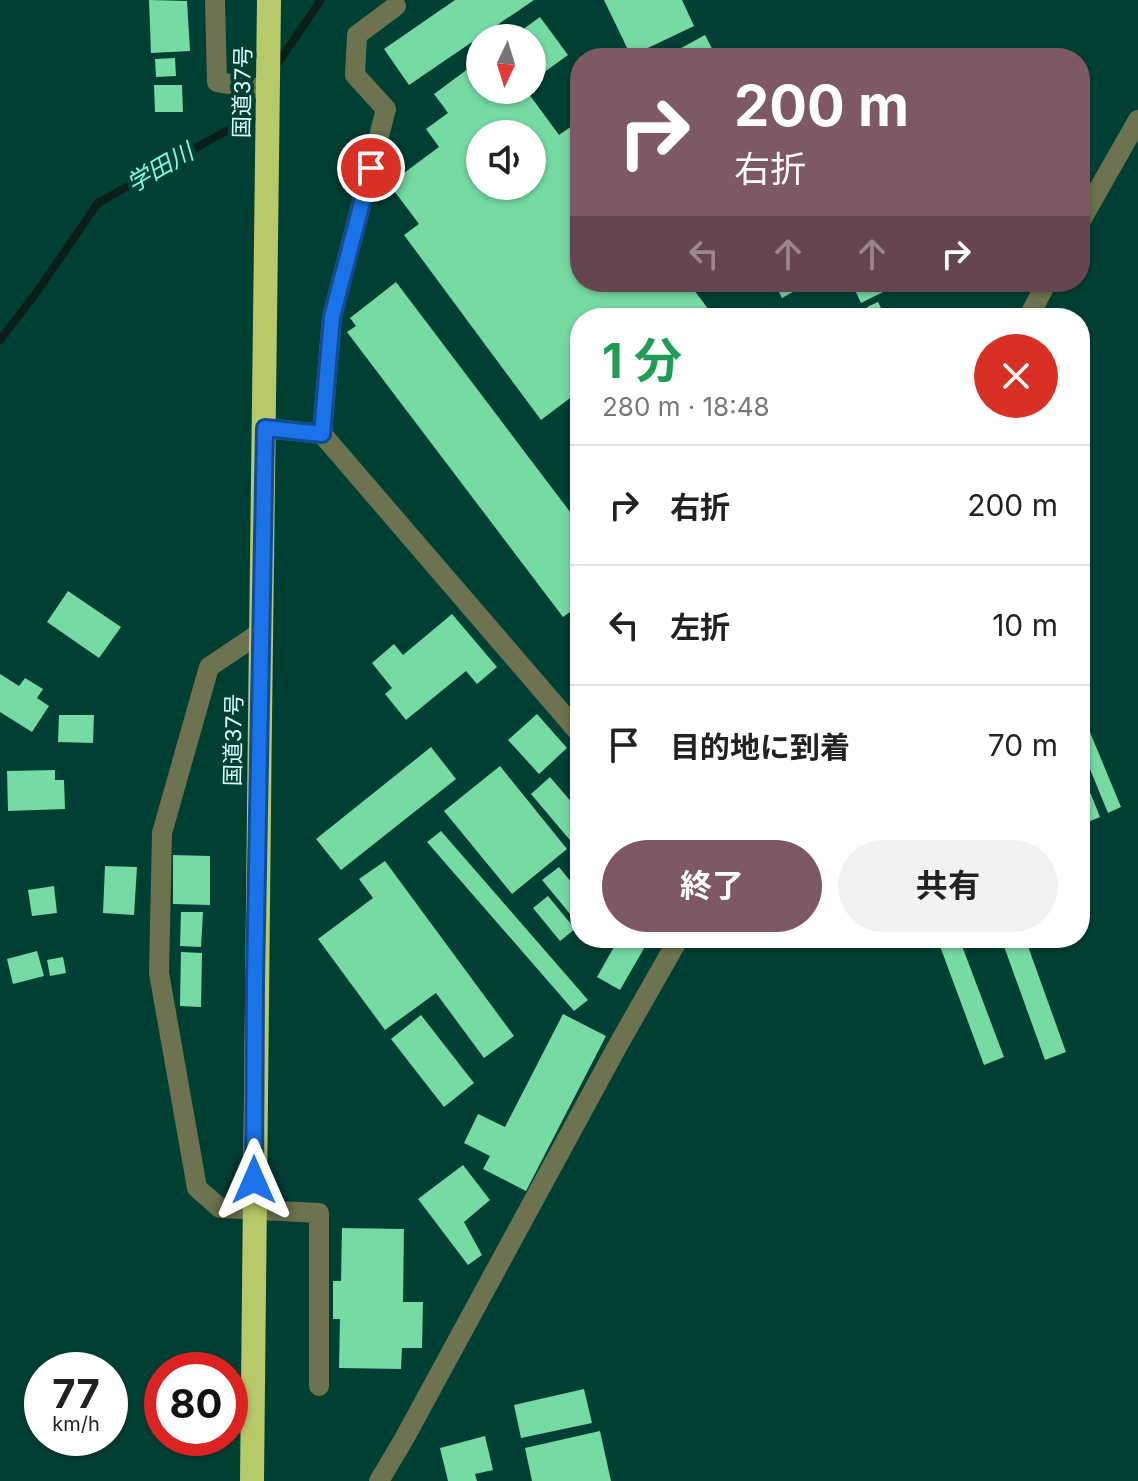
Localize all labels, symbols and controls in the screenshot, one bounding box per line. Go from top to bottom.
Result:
north arrow [466,24,546,104]
map controls [466,24,546,200]
street label: 国道37号 [228,46,256,138]
text: 200 m [734,72,909,140]
icon: right [602,80,706,184]
button: sound [466,120,546,200]
pin [337,134,405,202]
water label: 学田川 [121,136,201,198]
icon: arrive [349,146,393,190]
text: 右折 [734,147,806,191]
icon: left [682,232,726,276]
icon: ahead [766,232,810,276]
icon: ahead [850,232,894,276]
icon: right [934,232,978,276]
text: 1 分 [602,331,682,390]
button: close [974,334,1058,418]
text: 280 m · 18:48 [602,391,770,422]
icon: right [602,483,646,527]
text: 200 m [967,487,1058,523]
text: 右折 [670,489,730,525]
icon: left [602,603,646,647]
text: 10 m [992,607,1058,643]
text: 左折 [670,609,730,645]
street label: 国道37号 [219,694,247,786]
icon: arrive [602,723,646,767]
text: 70 m [988,727,1058,763]
text: 目的地に到着 [670,729,850,765]
button: 終了 [602,840,822,932]
button: 共有 [838,840,1058,932]
position arrow [212,1138,296,1222]
speed limit sign: 80 [144,1352,248,1456]
text: 77 [52,1369,100,1418]
text: km/h [52,1412,100,1436]

